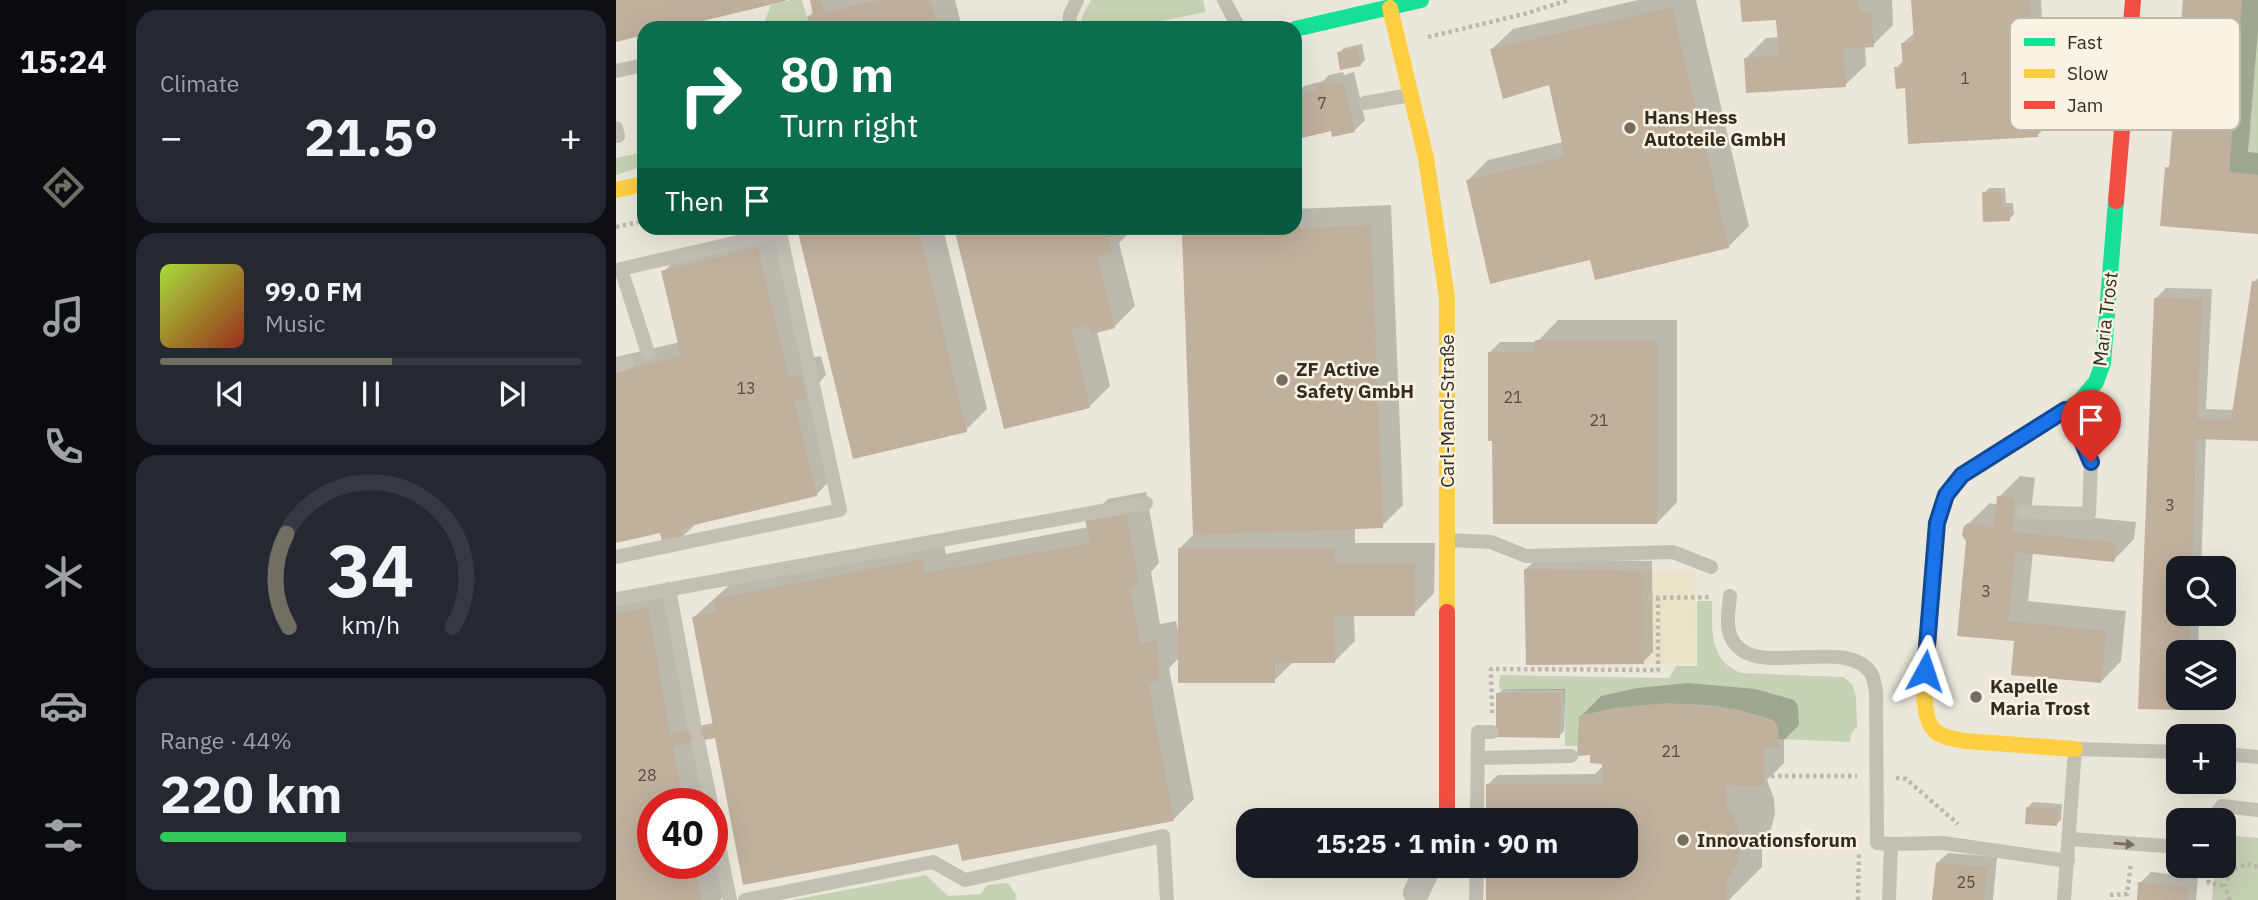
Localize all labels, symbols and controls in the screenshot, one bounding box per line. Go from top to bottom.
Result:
legend [2010,18,2240,130]
text: Fast [2067,30,2103,54]
text: 15:24 [19,40,107,82]
text: 80 m [780,42,894,105]
icon: right [665,49,756,140]
text: Slow [2067,61,2108,85]
text: Climate [160,68,239,98]
house number: 1 [1960,68,1970,88]
house number: 7 [1317,93,1327,113]
text: Jam [2067,93,2103,117]
text: 21.5° [304,103,438,170]
text: Turn right [780,104,918,146]
place label: Hans Hess Autoteile GmbH [1644,105,1786,151]
text: − [160,112,183,161]
text: + [559,112,582,161]
marker: Hans Hess Autoteile GmbH [1622,120,1638,136]
icon: directions [39,163,88,212]
icon: arrive [738,182,776,220]
text: Then [665,184,724,218]
street label: Maria Trost [2087,270,2123,368]
text: 99.0 FM [265,274,363,308]
icon: music [39,292,88,341]
text: Music [265,308,325,338]
street label: Carl-Mand-Straße [1435,334,1459,488]
place label: ZF Active Safety GmbH [1296,357,1414,403]
marker: ZF Active Safety GmbH [1274,372,1290,388]
icon: previous [211,375,249,413]
icon: pause [352,375,390,413]
icon: next [493,375,531,413]
house number: 13 [736,378,756,398]
house number: 21 [1503,387,1523,407]
pin [2061,390,2121,462]
icon: arrive [2072,401,2110,439]
house number: 21 [1589,410,1609,430]
icon: phone [39,422,88,471]
house number: 3 [2165,495,2175,515]
text: 34 [327,523,415,618]
icon: climate [39,552,88,601]
map controls [2166,556,2236,878]
button: search [2166,556,2236,626]
house number: 3 [1981,581,1991,601]
text: km/h [342,608,400,641]
position arrow [1888,634,1962,708]
button: layers [2166,640,2236,710]
place label: Kapelle Maria Trost [1990,674,2090,720]
icon: car [39,681,88,730]
marker: Kapelle Maria Trost [1968,689,1984,705]
button: + [2166,724,2236,794]
text: Range · 44% [160,725,292,755]
house number: 21 [1661,741,1681,761]
text: 220 km [160,760,342,827]
house number: 28 [637,765,657,785]
speed limit sign: 40 [637,788,728,879]
button: − [2166,808,2236,878]
icon: filters [39,811,88,860]
text: 15:25 · 1 min · 90 m [1316,826,1558,860]
place label: Innovationsforum [1697,828,1857,852]
marker: Innovationsforum [1675,832,1691,848]
one-way arrow [2113,839,2135,850]
house number: 25 [1956,872,1976,892]

